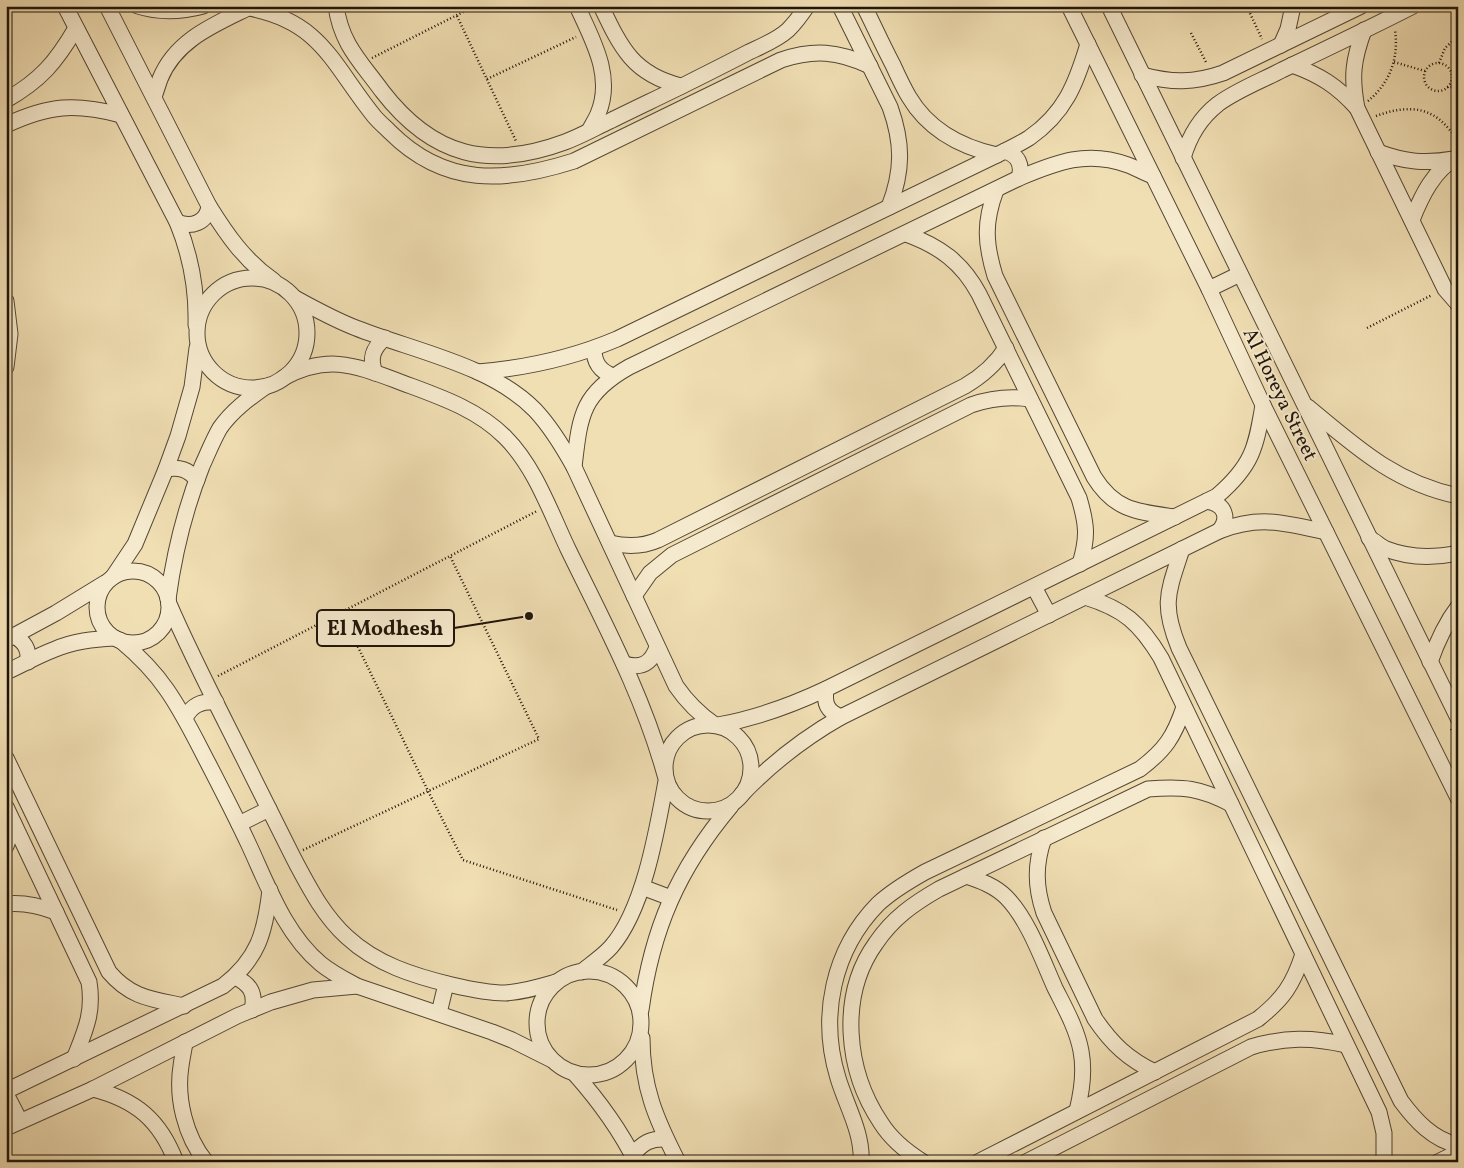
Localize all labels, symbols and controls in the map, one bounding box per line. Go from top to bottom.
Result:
street label: Al Horeya Street [1235,324,1323,466]
callout: El Modhesh [317,610,454,646]
text: El Modhesh [327,615,444,644]

